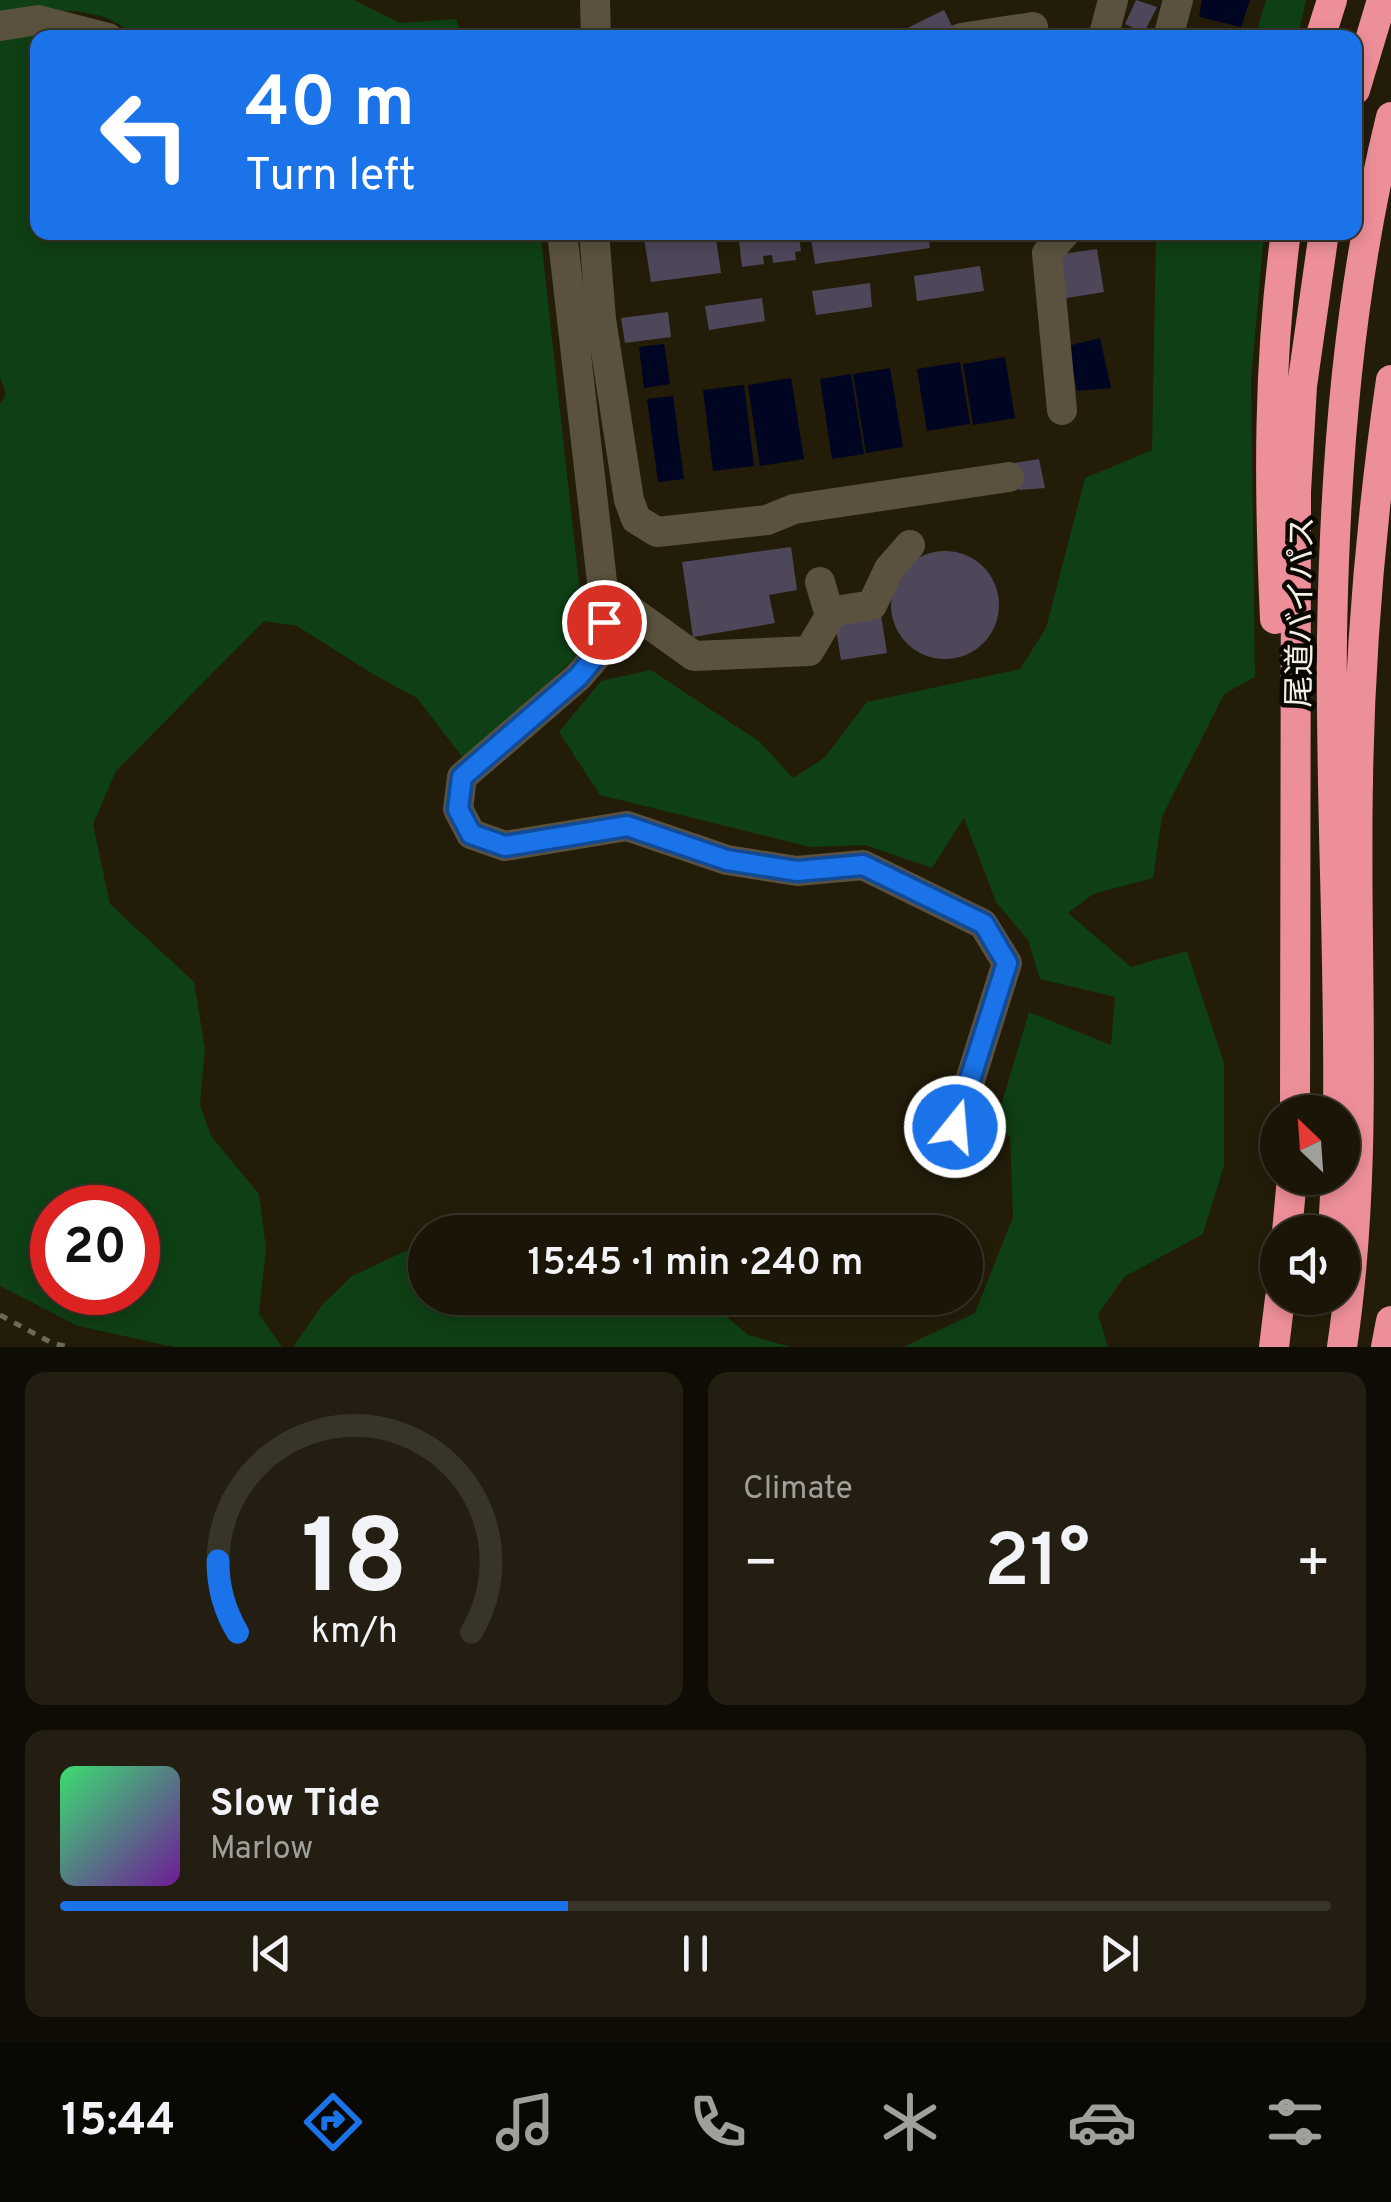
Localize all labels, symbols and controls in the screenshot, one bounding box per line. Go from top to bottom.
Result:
text: 40 m [245,62,415,151]
icon: left [80,70,210,200]
text: Turn left [245,149,416,206]
street label: 尾道バイパス [1281,516,1325,708]
pin [562,580,647,665]
icon: arrive [577,595,632,650]
position arrow [903,1075,1007,1179]
north arrow [1260,1095,1360,1195]
map controls [1260,1095,1360,1315]
speed limit sign: 20 [30,1185,160,1315]
button: sound [1260,1215,1360,1315]
text: 15:45 · 1 min · 240 m [528,1240,863,1289]
text: Climate [743,1470,853,1510]
text: 18 [300,1498,408,1630]
text: 21° [984,1518,1090,1613]
text: − [743,1531,778,1601]
text: + [1296,1531,1331,1601]
text: km/h [311,1610,397,1656]
text: Slow Tide [210,1781,380,1830]
text: Marlow [210,1830,313,1870]
icon: previous [244,1926,299,1981]
icon: pause [668,1926,723,1981]
icon: next [1092,1926,1147,1981]
icon: directions [298,2087,368,2157]
icon: music [490,2087,560,2157]
icon: phone [683,2087,753,2157]
icon: climate [875,2087,945,2157]
icon: car [1067,2087,1137,2157]
icon: filters [1260,2087,1330,2157]
text: 15:44 [61,2094,175,2151]

